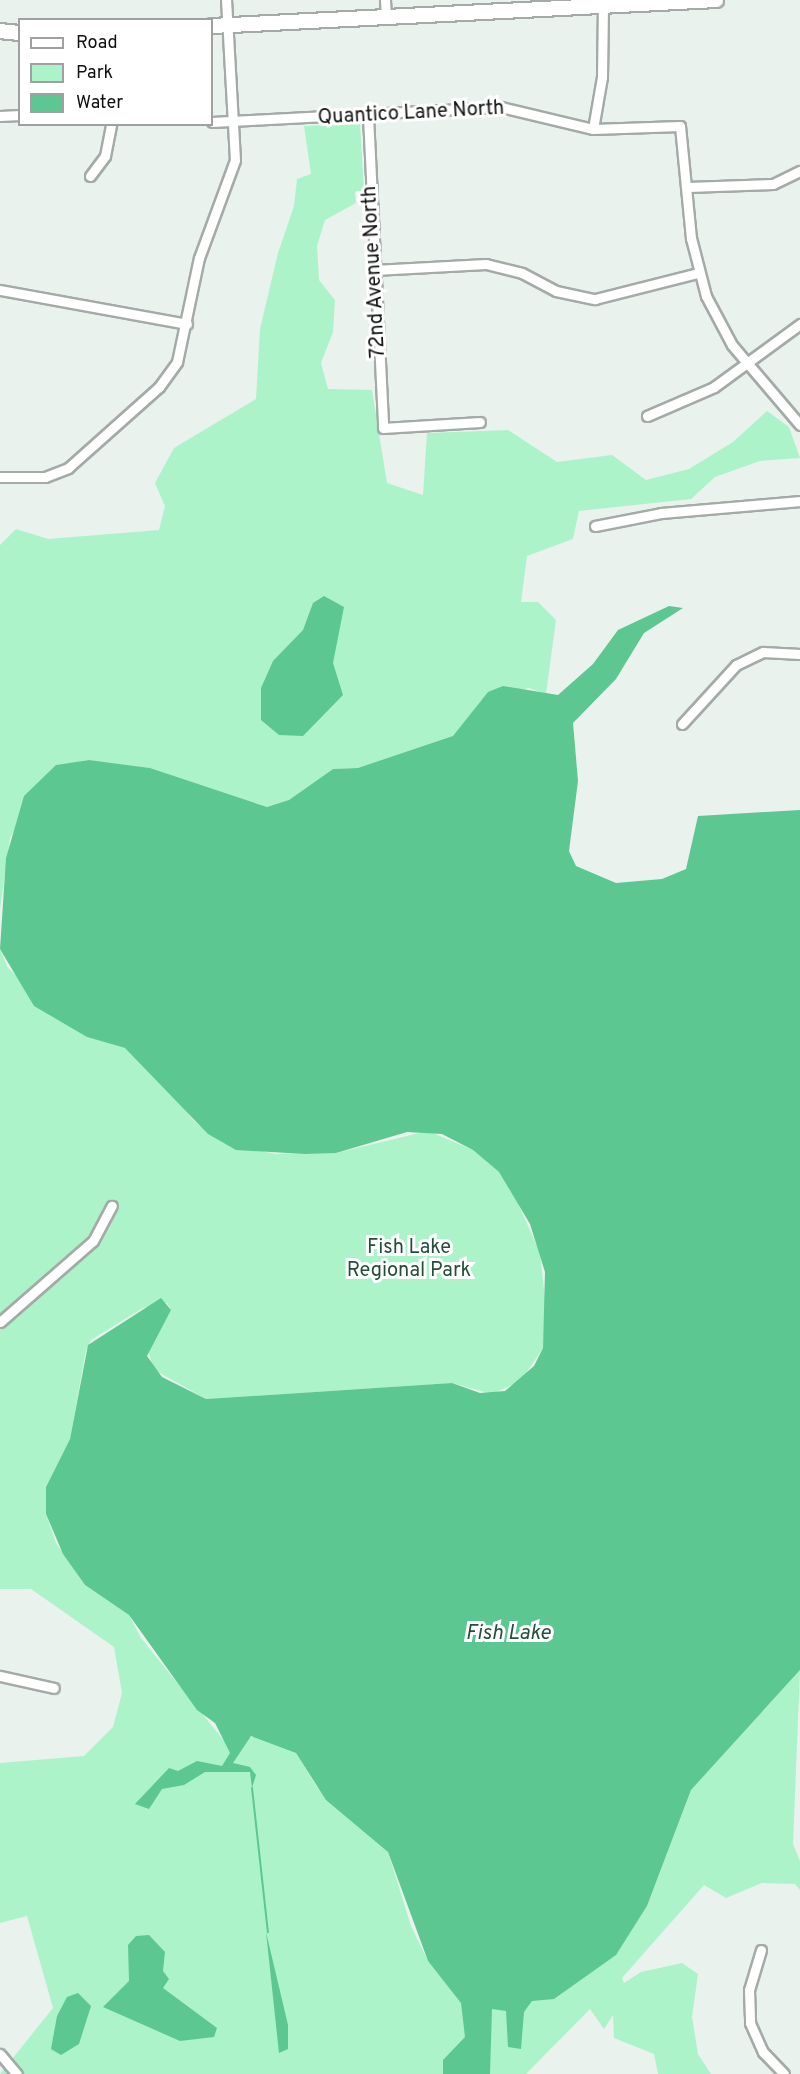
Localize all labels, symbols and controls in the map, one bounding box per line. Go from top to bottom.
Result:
legend [18,18,213,126]
text: Road [76,32,118,55]
text: Park [76,62,113,85]
text: Water [76,92,123,115]
street label: Quantico Lane North [317,97,505,131]
street label: 72nd Avenue North [358,185,392,359]
park label: Fish Lake Regional Park [347,1237,471,1284]
water label: Fish Lake [465,1621,551,1647]

